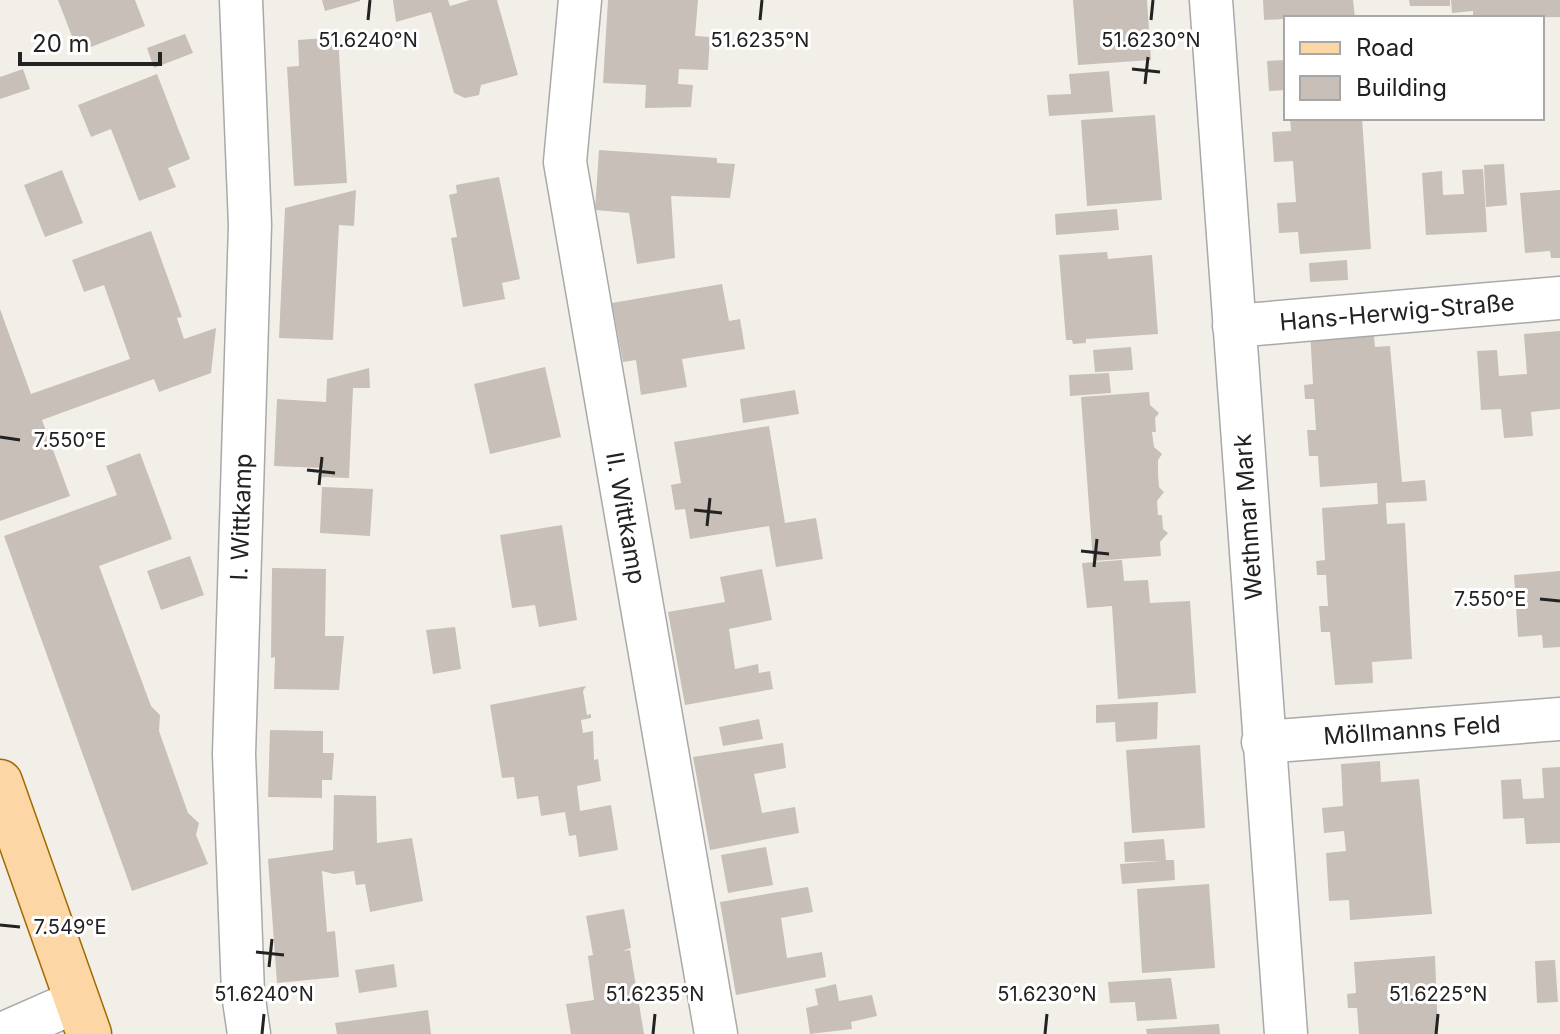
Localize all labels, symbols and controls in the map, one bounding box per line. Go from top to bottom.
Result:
scale bar [20,16,160,66]
legend [1284,16,1544,120]
text: 51.6240°N [318,28,418,52]
text: 51.6235°N [711,28,809,52]
text: 51.6230°N [1101,28,1201,52]
text: 20 m [32,29,90,58]
text: Road [1356,33,1414,62]
text: Building [1356,73,1447,102]
street label: Hans-Herwig-Straße [1278,287,1516,337]
text: 7.550°E [34,428,106,452]
street label: Wethmar Mark [1228,433,1268,601]
street label: II. Wittkamp [600,450,652,586]
street label: I. Wittkamp [224,453,258,581]
text: 7.550°E [1454,587,1526,611]
street label: Möllmanns Feld [1322,709,1502,751]
text: 7.549°E [34,915,106,939]
text: 51.6240°N [214,982,314,1006]
text: 51.6235°N [606,982,704,1006]
text: 51.6230°N [997,982,1097,1006]
text: 51.6225°N [1389,982,1487,1006]

